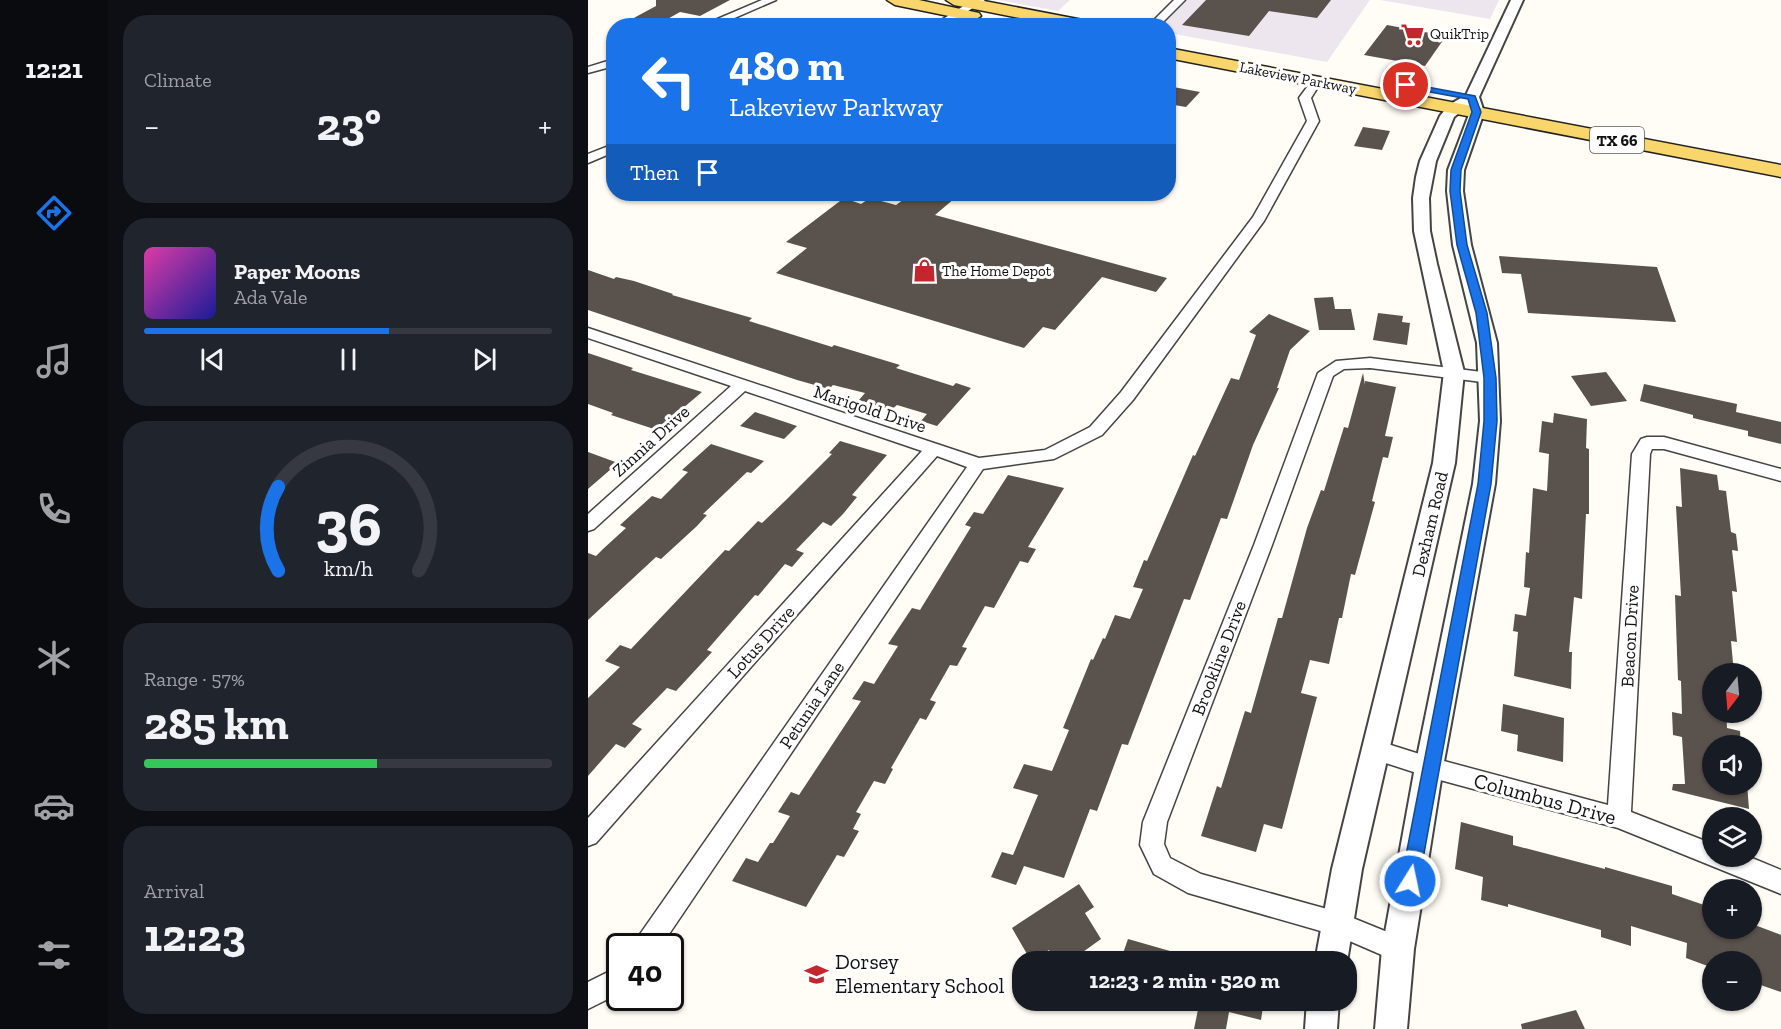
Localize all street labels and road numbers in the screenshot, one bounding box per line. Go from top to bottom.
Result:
street label: Lakeview Parkway [1238,58,1358,98]
road number: TX 66 [1590,127,1644,153]
street label: Marigold Drive [811,380,929,438]
street label: Zinnia Drive [608,401,694,481]
street label: Dexham Road [1407,469,1453,579]
street label: Beacon Drive [1616,584,1644,688]
street label: Brookline Drive [1187,597,1251,719]
street label: Lotus Drive [723,601,799,683]
street label: Petunia Lane [775,657,849,753]
street label: Columbus Drive [1471,768,1619,830]

